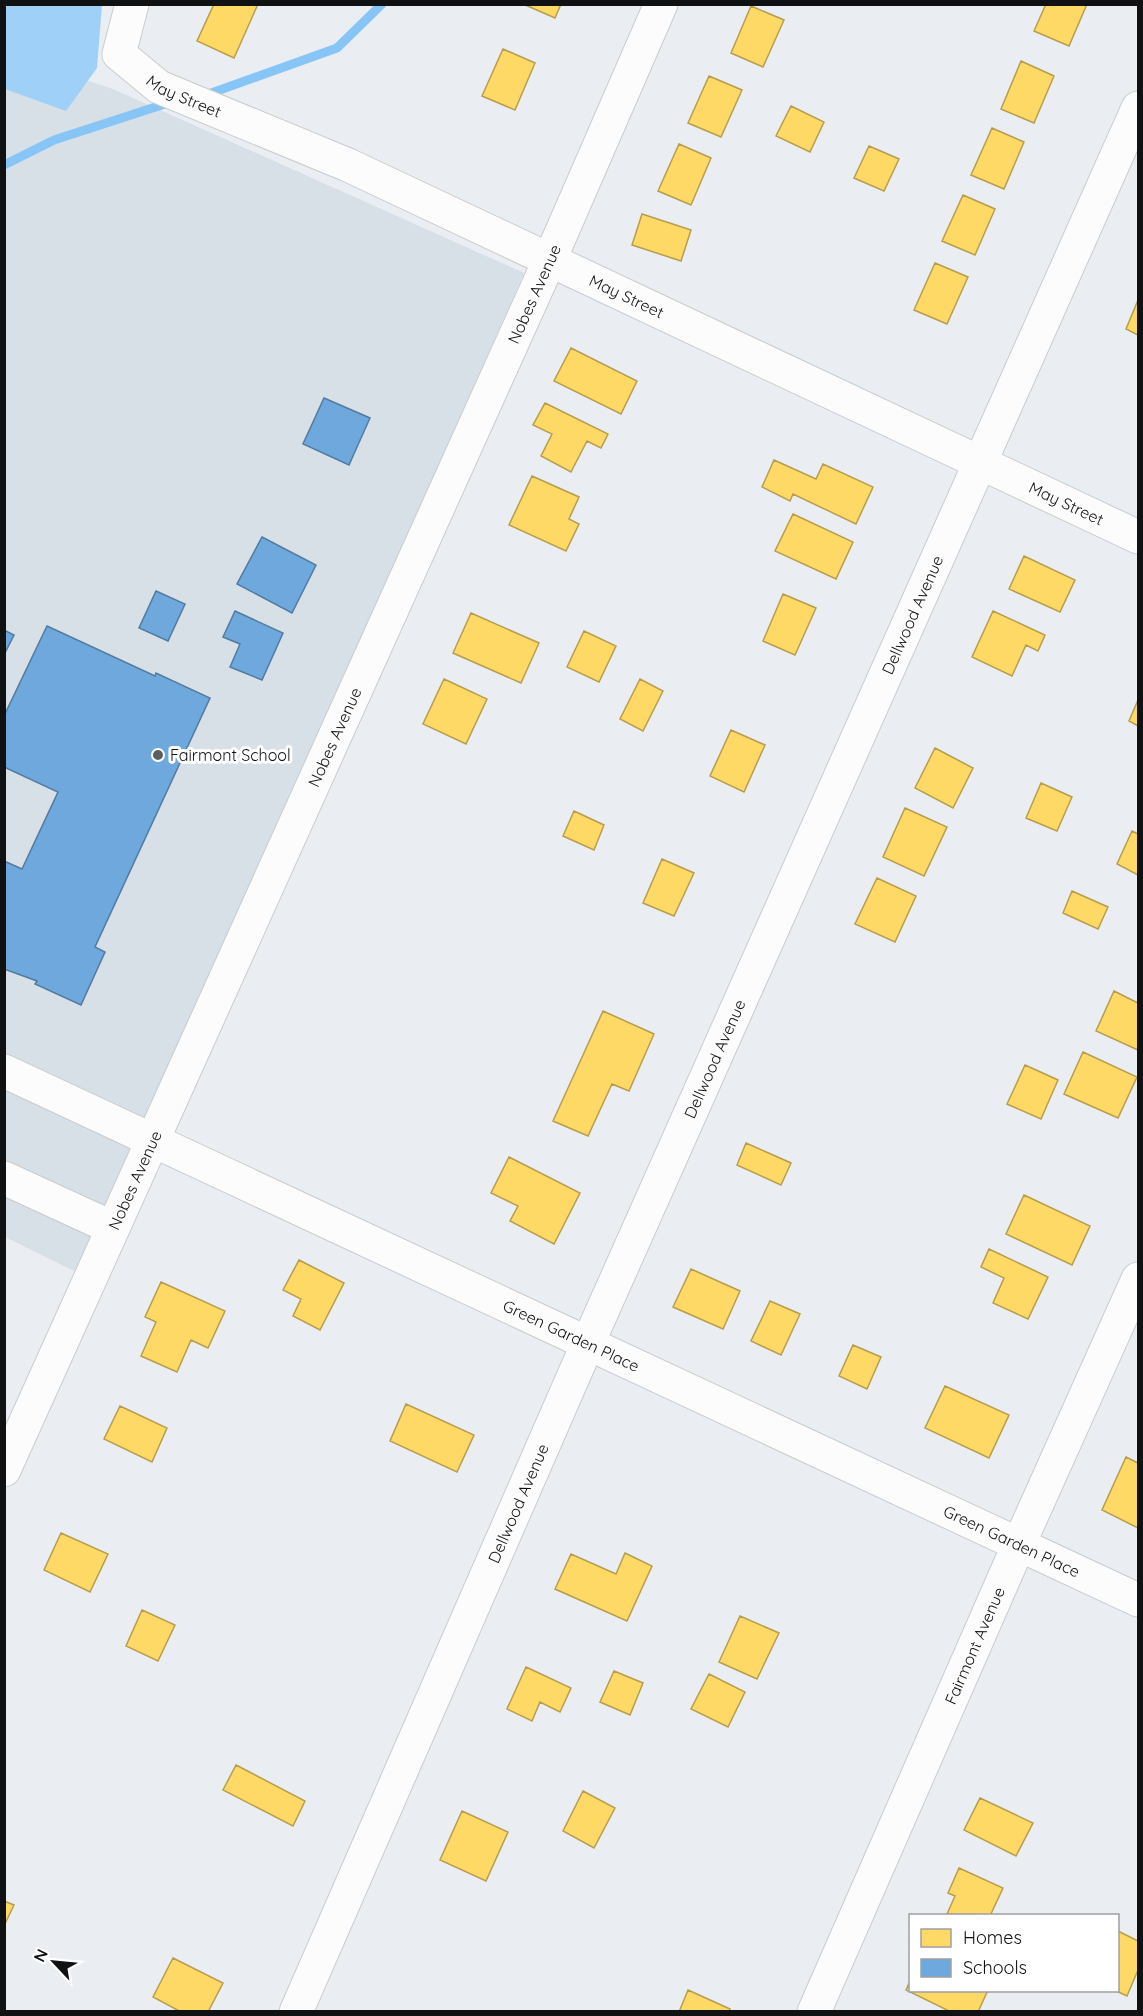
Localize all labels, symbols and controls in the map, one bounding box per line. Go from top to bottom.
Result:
street label: May Street [142,71,224,122]
street label: Nobes Avenue [503,241,565,347]
street label: May Street [586,270,667,322]
street label: May Street [1026,477,1107,529]
street label: Dellwood Avenue [877,552,947,677]
street label: Nobes Avenue [303,684,366,790]
place label: Fairmont School [170,745,291,765]
marker: Fairmont School [151,748,165,762]
street label: Dellwood Avenue [679,996,750,1121]
street label: Nobes Avenue [104,1127,166,1233]
street label: Green Garden Place [500,1295,643,1376]
street label: Dellwood Avenue [483,1441,553,1566]
street label: Green Garden Place [940,1501,1083,1581]
street label: Fairmont Avenue [940,1584,1009,1707]
legend [909,1914,1119,1992]
text: Homes [963,1926,1022,1949]
north arrow [24,1932,84,1992]
text: N [29,1946,52,1965]
text: Schools [963,1956,1027,1979]

